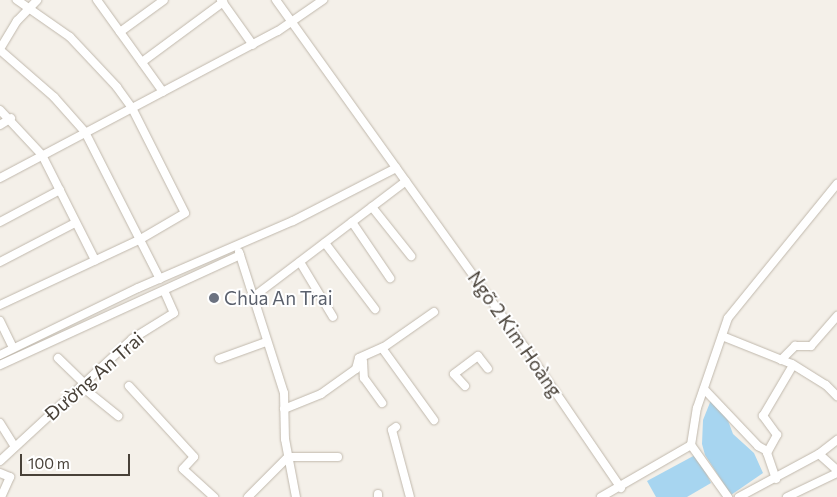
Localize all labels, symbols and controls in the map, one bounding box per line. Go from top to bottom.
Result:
street label: Ngõ 2 Kim Hoàng [463,267,567,401]
place label: Chùa An Trai [224,287,333,309]
marker: Chùa An Trai [208,292,220,304]
street label: Đường An Trai [40,327,148,425]
scale bar [22,444,132,476]
text: 100 m [28,454,70,472]

